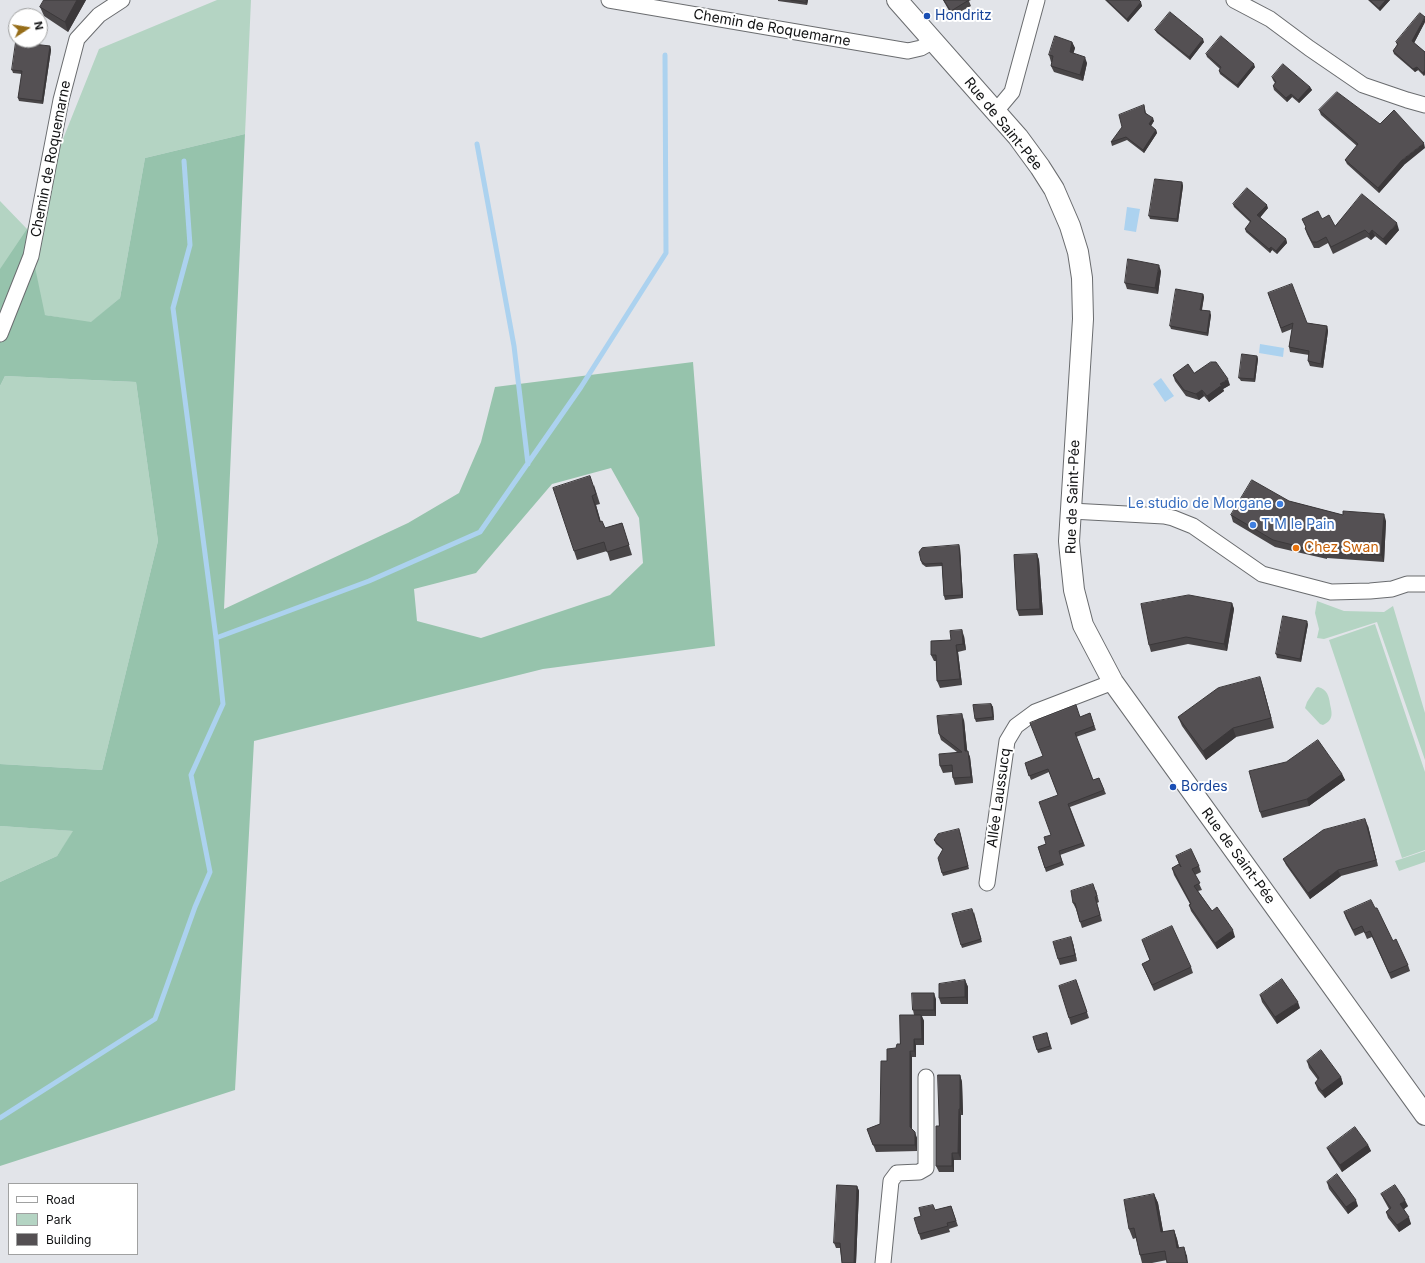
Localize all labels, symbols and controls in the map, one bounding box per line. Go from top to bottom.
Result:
street label: Chemin de Roquemarne [692,6,852,50]
north arrow [8,8,48,48]
place label: Hondritz [935,8,992,24]
marker: Hondritz [922,11,932,21]
text: N [31,20,46,31]
street label: Rue de Saint-Pée [960,74,1046,174]
street label: Chemin de Roquemarne [28,79,74,239]
street label: Rue de Saint-Pée [1063,439,1083,555]
place label: Le studio de Morgane [1128,496,1272,512]
marker: Le studio de Morgane [1275,499,1285,509]
place label: T'M le Pain [1261,517,1335,533]
marker: T'M le Pain [1248,520,1258,530]
place label: Chez Swan [1304,540,1379,556]
marker: Chez Swan [1291,543,1301,553]
street label: Allée Laussucq [984,747,1014,849]
place label: Bordes [1181,779,1228,795]
marker: Bordes [1168,782,1178,792]
street label: Rue de Saint-Pée [1198,805,1278,907]
legend [8,1183,138,1255]
text: Road [46,1192,75,1207]
text: Park [46,1212,72,1227]
text: Building [46,1232,91,1247]

